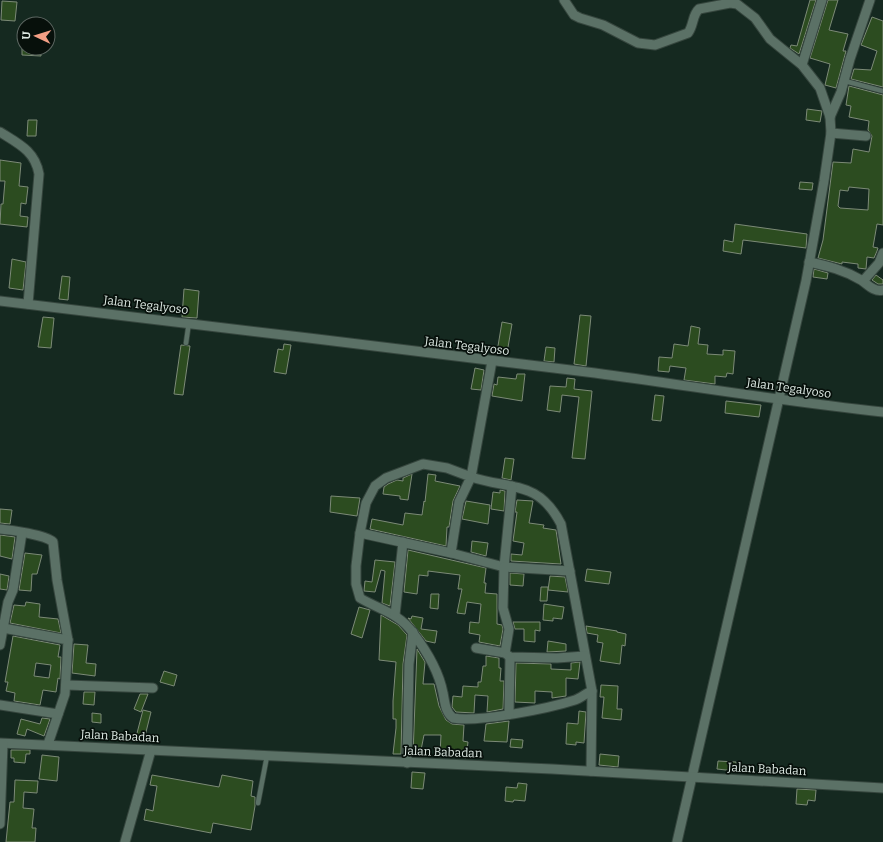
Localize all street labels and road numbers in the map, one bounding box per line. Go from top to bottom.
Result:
street label: Jalan Tegalyoso [102,293,189,317]
street label: Jalan Tegalyoso [423,334,510,358]
street label: Jalan Tegalyoso [745,375,832,401]
street label: Jalan Babadan [79,727,160,745]
street label: Jalan Babadan [402,744,483,760]
street label: Jalan Babadan [726,760,807,778]

